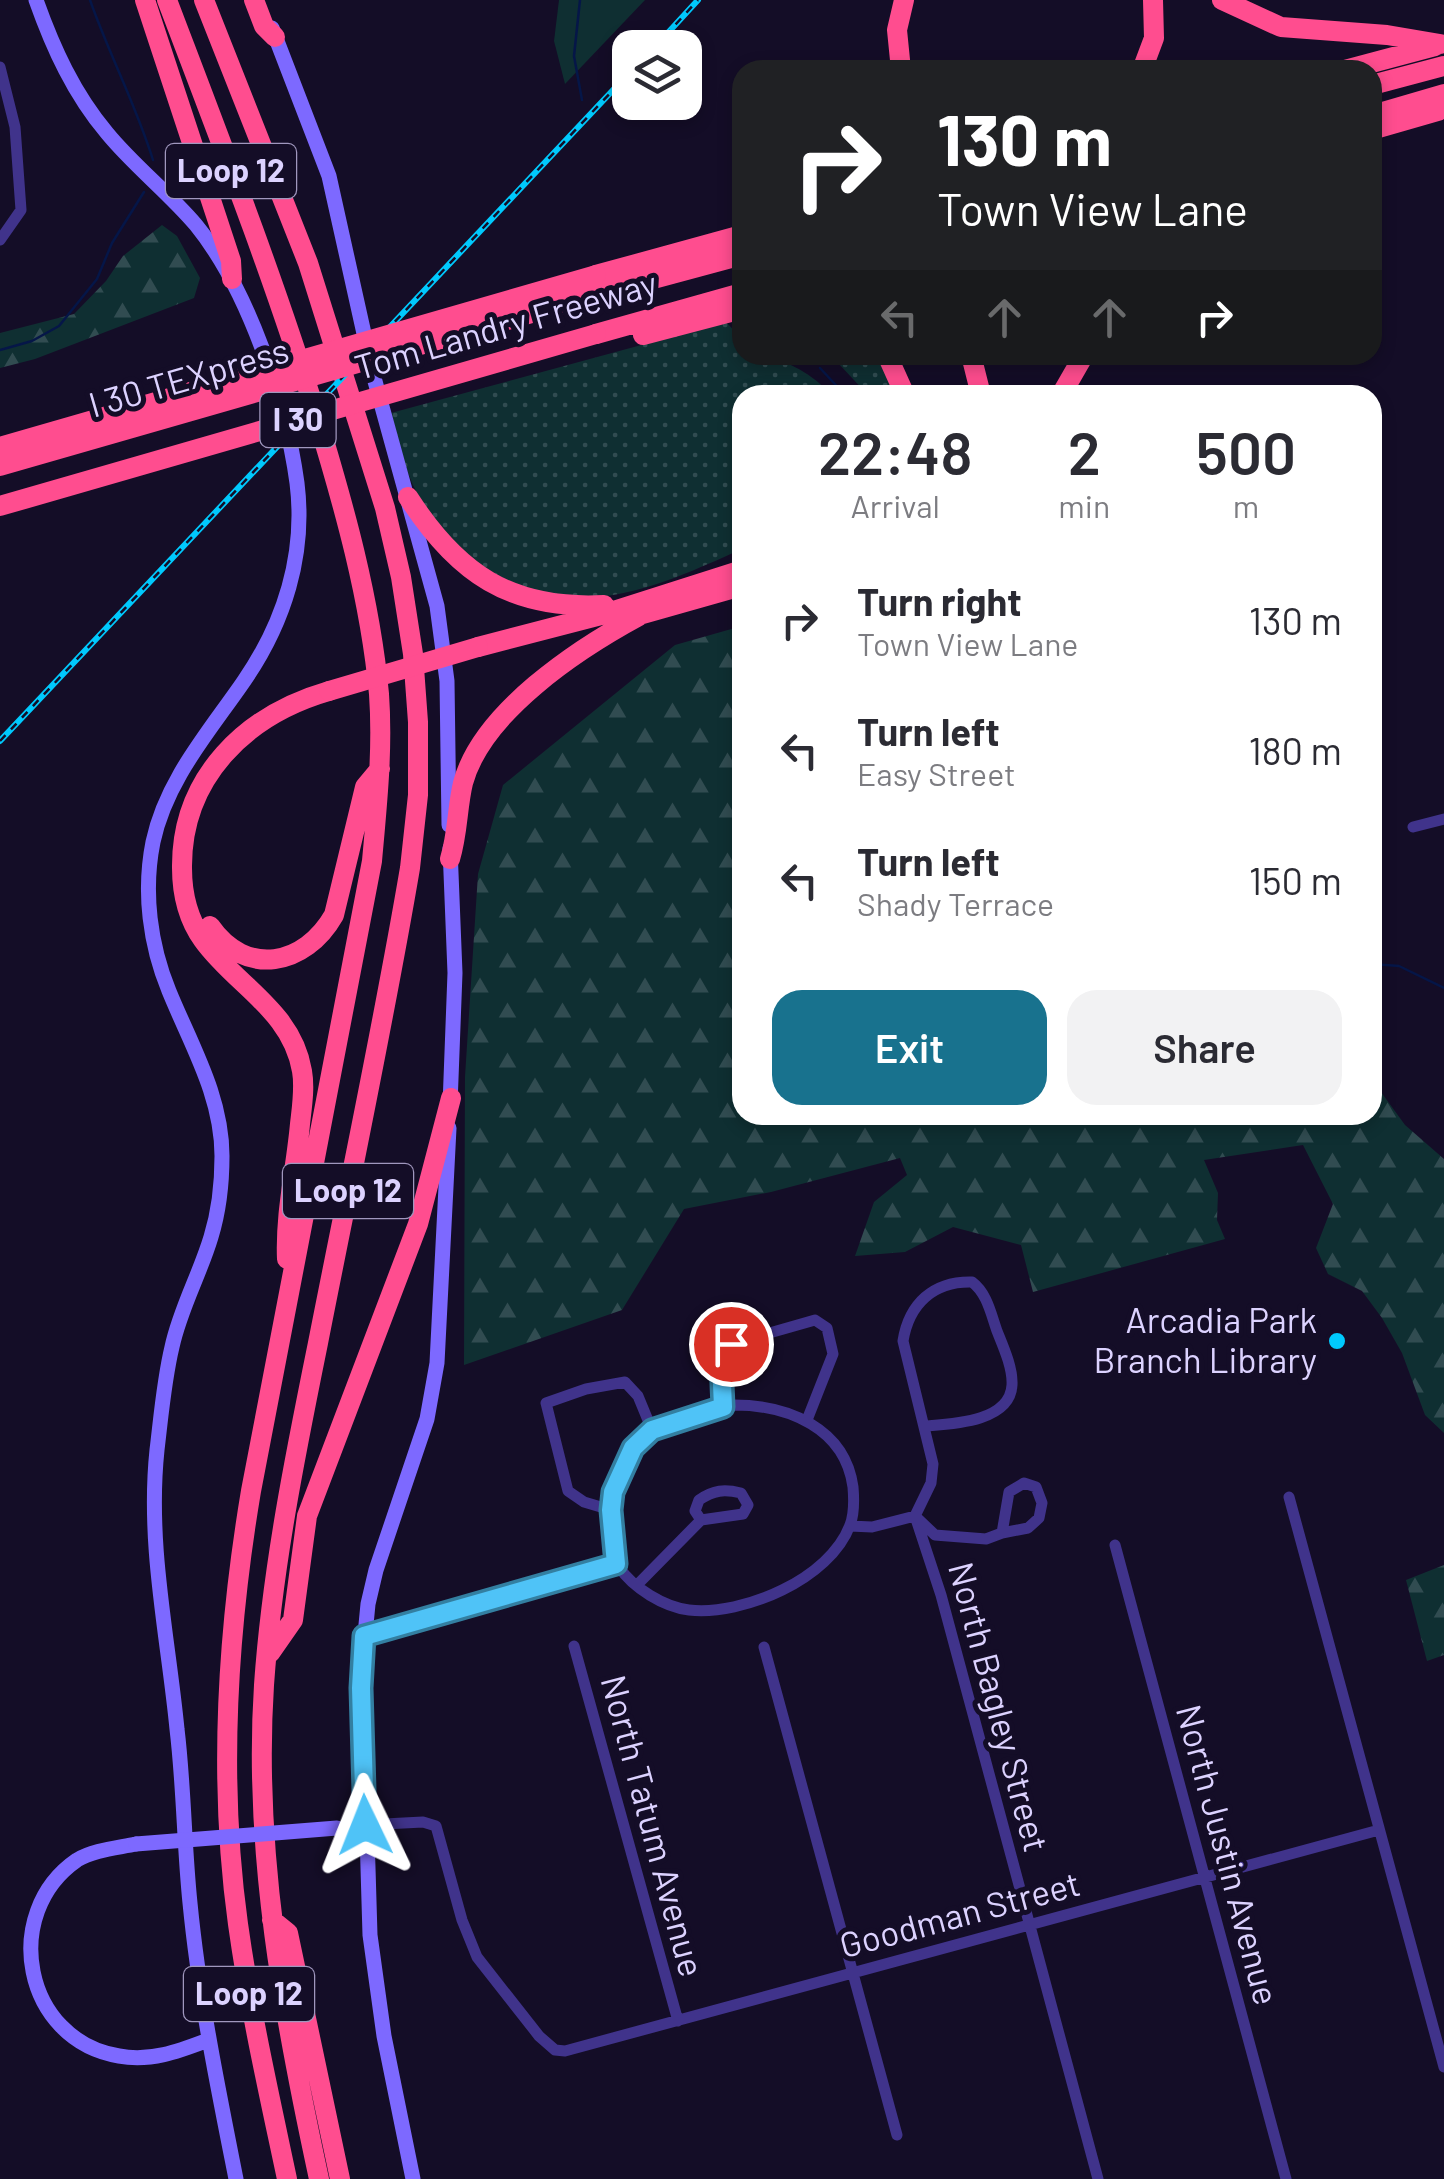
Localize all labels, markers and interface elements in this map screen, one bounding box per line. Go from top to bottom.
map controls [612,30,702,120]
button: layers [612,30,702,120]
text: 130 m [937,96,1112,180]
icon: right [772,100,902,230]
road number: Loop 12 [166,144,296,198]
text: Town View Lane [937,181,1248,235]
street label: Tom Landry Freeway [350,261,661,387]
icon: left [872,290,927,345]
icon: ahead [977,290,1032,345]
icon: ahead [1082,290,1137,345]
icon: right [1187,290,1242,345]
street label: I 30 TEXpress [84,328,293,425]
road number: I 30 [260,393,336,447]
text: 22:48 [818,415,972,487]
text: 2 [1068,415,1101,487]
text: 500 [1196,415,1296,487]
text: Arrival [850,486,940,524]
text: min [1058,486,1110,524]
text: m [1233,486,1259,524]
text: Turn right [857,578,1022,624]
icon: right [772,593,827,648]
text: 130 m [1249,597,1342,643]
text: Town View Lane [857,624,1078,662]
text: Turn left [857,708,1000,754]
icon: left [772,723,827,778]
text: 180 m [1248,727,1342,773]
text: Easy Street [857,754,1016,792]
text: Turn left [857,838,1000,884]
icon: left [772,853,827,908]
text: 150 m [1249,857,1342,903]
text: Shady Terrace [857,884,1054,922]
button: Exit [772,990,1047,1105]
button: Share [1067,990,1342,1105]
road number: Loop 12 [283,1164,413,1218]
place label: Arcadia Park Branch Library [1093,1298,1317,1380]
pin [689,1302,774,1387]
icon: arrive [704,1317,759,1372]
marker: Arcadia Park Branch Library [1326,1330,1348,1352]
street label: North Bagley Street [941,1557,1059,1856]
street label: North Tatum Avenue [593,1670,714,1981]
street label: North Justin Avenue [1169,1700,1289,2009]
position arrow [313,1773,417,1877]
street label: Goodman Street [835,1861,1084,1965]
road number: Loop 12 [184,1967,314,2021]

